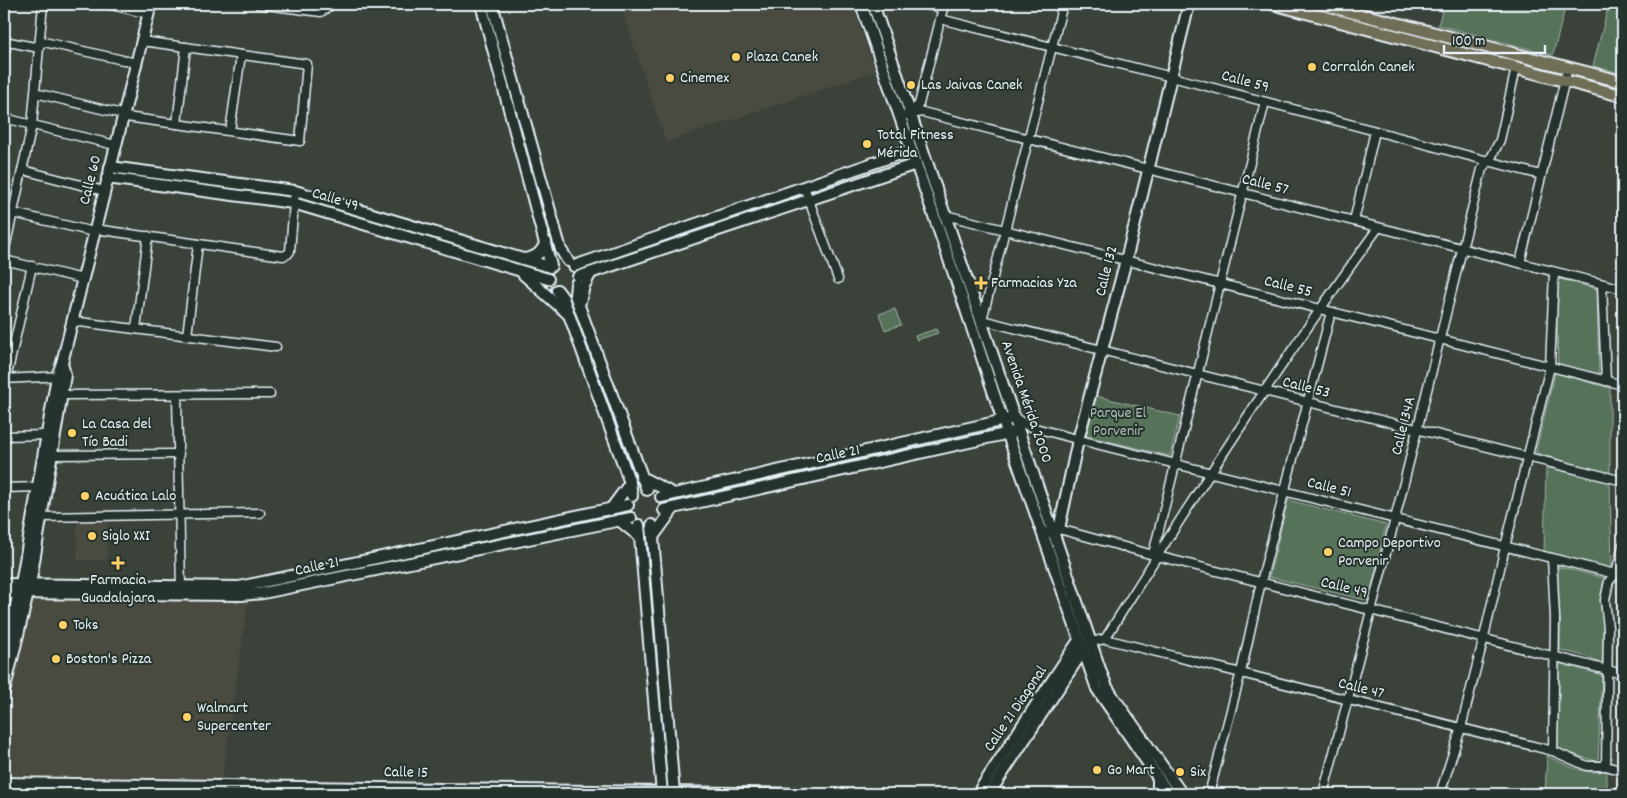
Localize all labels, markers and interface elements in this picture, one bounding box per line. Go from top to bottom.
scale bar [1444,22,1546,54]
text: 100 m [1452,31,1485,53]
place label: Plaza Canek [746,46,818,69]
marker: Plaza Canek [730,51,742,63]
place label: Corralón Canek [1322,56,1415,79]
marker: Corralón Canek [1306,61,1318,73]
street label: Calle 59 [1219,65,1271,99]
place label: Cinemex [680,67,729,90]
marker: Cinemex [664,72,676,84]
place label: Las Jaivas Canek [921,74,1023,97]
marker: Las Jaivas Canek [905,79,917,91]
place label: Total Fitness Mérida [877,124,954,165]
marker: Total Fitness Mérida [861,138,873,150]
street label: Calle 60 [74,153,108,207]
street label: Calle 57 [1239,168,1291,202]
street label: Calle 49 [309,182,361,218]
street label: Calle 132 [1090,243,1124,299]
street label: Calle 55 [1262,270,1314,304]
place label: Farmacias Yza [991,272,1077,295]
marker: Farmacias Yza [975,277,987,289]
street label: Avenida Mérida 2000 [994,338,1058,466]
street label: Calle 53 [1280,371,1332,405]
street label: Calle 134A [1386,394,1422,458]
park label: Parque El Porvenir [1090,402,1146,443]
place label: La Casa del Tío Badi [82,413,152,454]
marker: La Casa del Tío Badi [66,427,78,439]
street label: Calle 21 [814,439,862,471]
street label: Calle 51 [1305,471,1353,505]
place label: Acuática Lalo [95,485,176,508]
marker: Acuática Lalo [79,490,91,502]
place label: Siglo XXI [102,525,150,548]
marker: Siglo XXI [86,530,98,542]
place label: Campo Deportivo Porvenir [1338,532,1441,573]
marker: Campo Deportivo Porvenir [1322,546,1334,558]
street label: Calle 21 [293,551,341,583]
marker: Farmacia Guadalajara [112,557,124,569]
place label: Farmacia Guadalajara [81,569,155,610]
street label: Calle 49 [1318,571,1370,605]
place label: Toks [73,614,99,637]
marker: Toks [57,619,69,631]
place label: Boston's Pizza [66,648,152,671]
marker: Boston's Pizza [50,653,62,665]
street label: Calle 21 Diagonal [979,661,1053,757]
street label: Calle 47 [1336,672,1386,706]
place label: Walmart Supercenter [197,697,271,738]
marker: Walmart Supercenter [181,711,193,723]
place label: Go Mart [1107,759,1155,782]
street label: Calle 15 [383,761,429,785]
place label: Six [1190,761,1206,784]
marker: Go Mart [1091,764,1103,776]
marker: Six [1174,766,1186,778]

